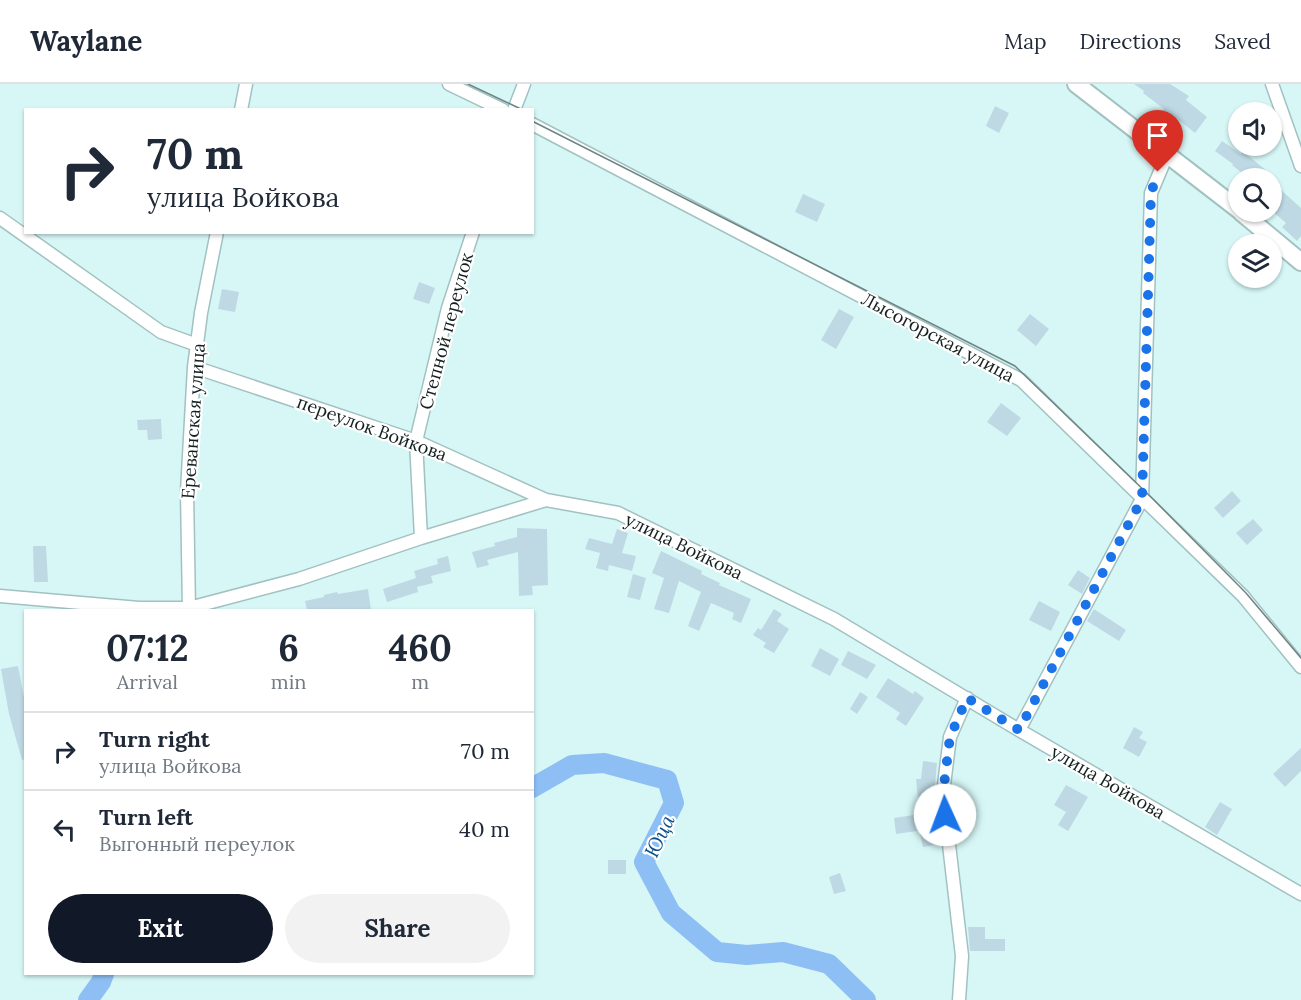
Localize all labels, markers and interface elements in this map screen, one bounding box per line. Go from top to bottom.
text: Waylane [30,23,142,59]
text: Map [1004,28,1047,55]
text: Directions [1080,28,1181,55]
text: Saved [1214,28,1271,55]
map controls [1228,102,1282,288]
button: sound [1228,102,1282,156]
pin [1132,110,1183,172]
icon: arrive [1141,119,1174,152]
text: 70 m [147,127,243,181]
icon: right [48,132,126,210]
button: search [1228,168,1282,222]
text: улица Войкова [147,180,339,214]
button: layers [1228,234,1282,288]
street label: Степной переулок [414,250,478,412]
street label: Лысогорская улица [858,287,1018,387]
street label: Ереванская улица [176,342,210,500]
street label: переулок Войкова [294,390,450,466]
street label: улица Войкова [621,508,747,584]
text: 07:12 [106,625,189,671]
text: 6 [278,625,299,671]
text: 460 [389,625,452,671]
text: Arrival [117,669,178,694]
text: min [271,669,306,694]
text: m [411,669,429,694]
text: Turn right [99,725,210,753]
icon: right [48,735,81,768]
text: 70 m [461,737,510,765]
street label: улица Войкова [1047,740,1169,824]
text: улица Войкова [99,753,242,778]
position arrow [913,783,977,847]
text: Turn left [99,803,193,831]
water label: Юца [638,811,680,861]
icon: left [48,813,81,846]
text: 40 m [459,815,510,843]
text: Выгонный переулок [99,831,295,856]
button: Exit [48,894,273,963]
button: Share [285,894,510,963]

